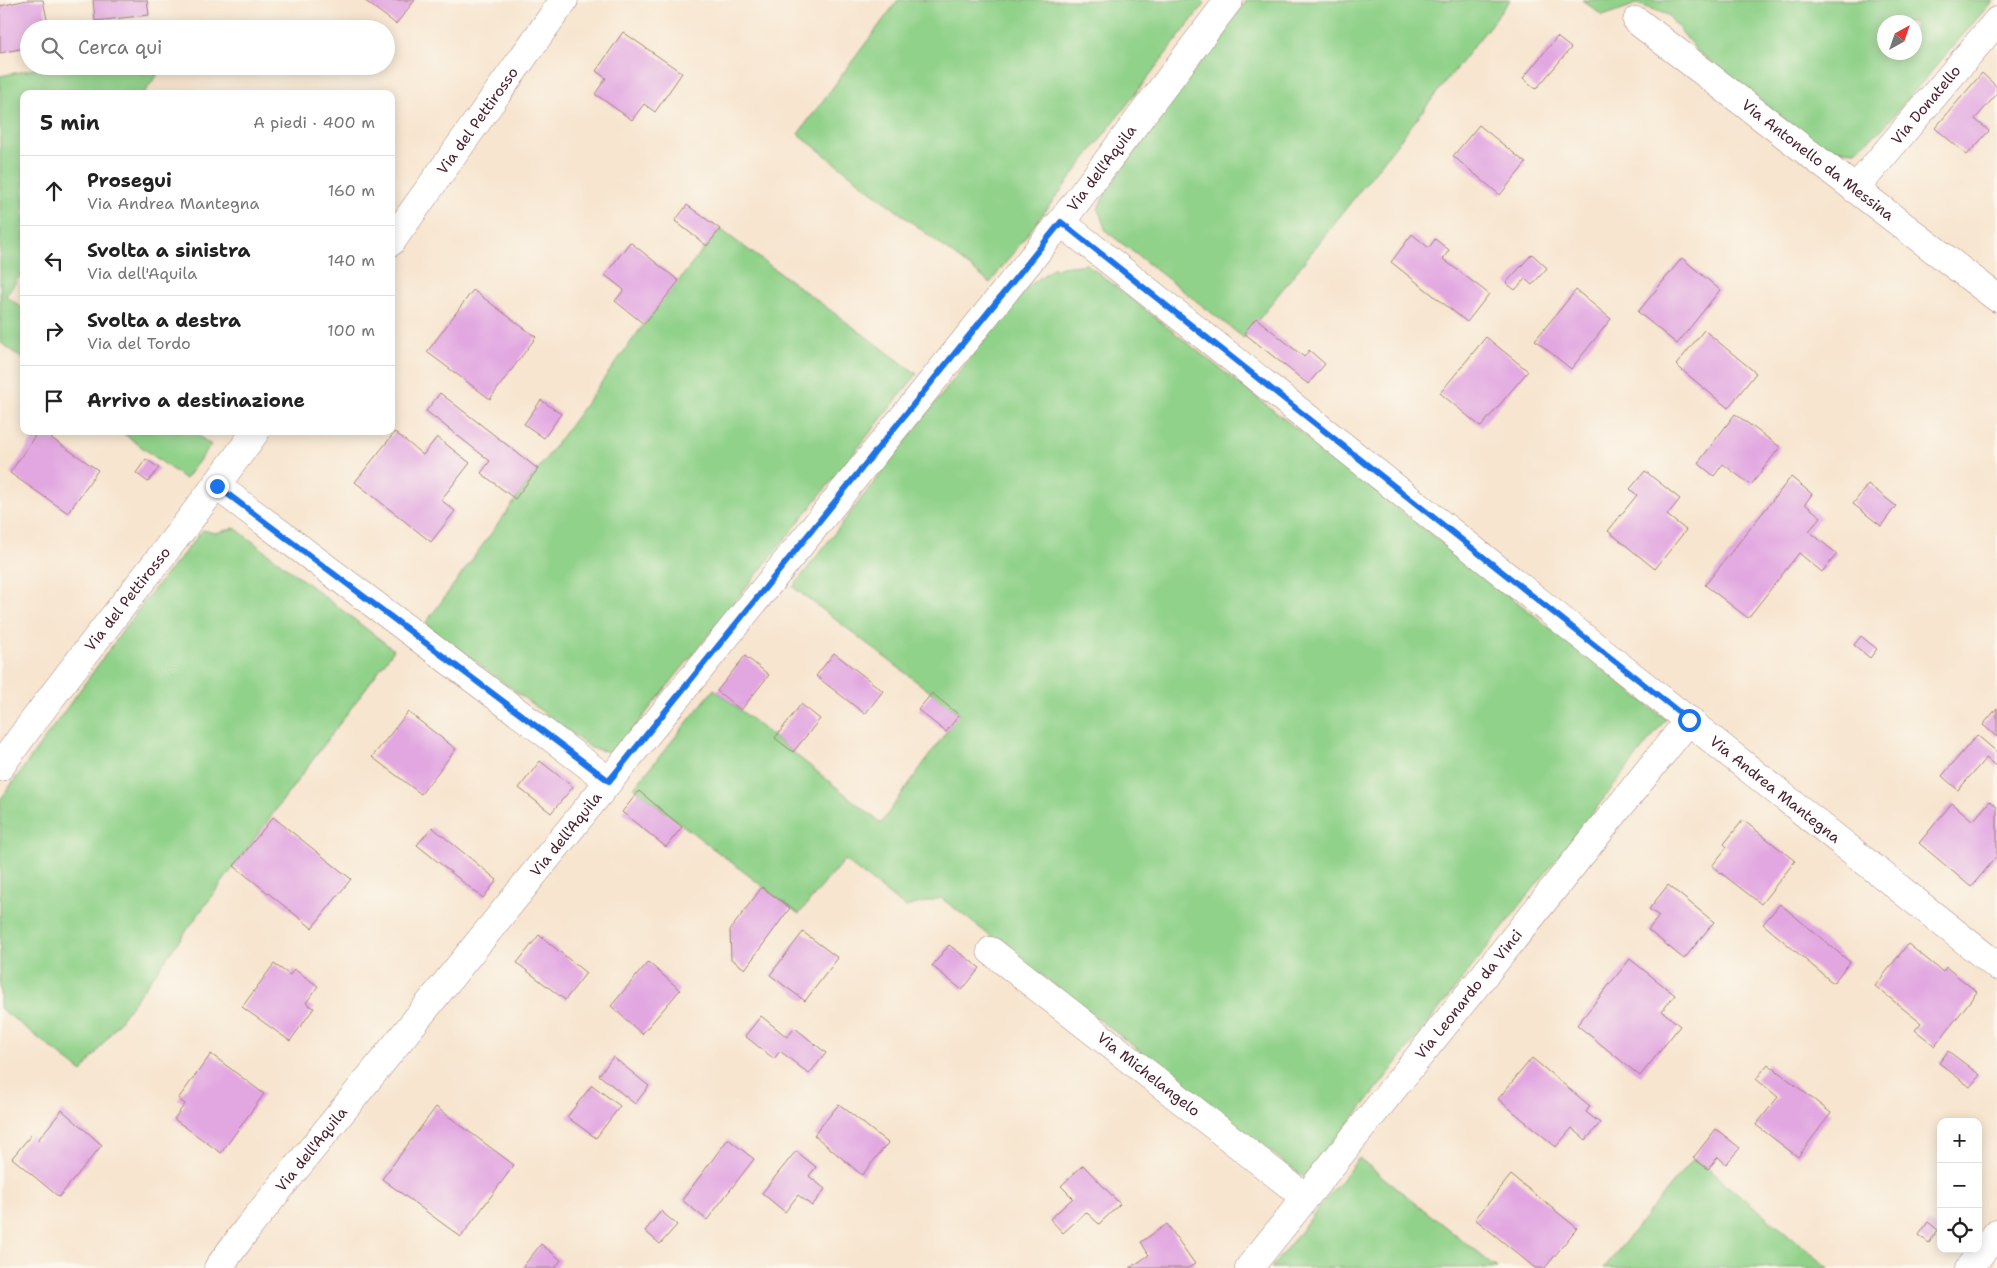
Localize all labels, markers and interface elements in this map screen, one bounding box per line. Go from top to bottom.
north arrow [1877,15,1922,60]
search box [20,20,395,75]
icon: search [38,34,66,62]
text: Cerca qui [78,35,162,60]
street label: Via Donatello [1887,61,1965,149]
street label: Via del Pettirosso [432,63,523,178]
street label: Via Antonello da Messina [1737,95,1899,226]
text: 5 min [40,109,100,137]
text: A piedi · 400 m [253,112,375,133]
street label: Via dell'Aquila [1063,120,1141,215]
text: Prosegui [87,168,172,193]
icon: ahead [40,177,68,205]
text: 160 m [328,180,375,201]
text: Via Andrea Mantegna [87,193,260,214]
text: Svolta a sinistra [87,238,250,263]
icon: left [40,247,68,275]
text: 140 m [328,250,375,271]
text: Via dell'Aquila [87,263,197,284]
text: Svolta a destra [87,308,241,333]
icon: right [40,317,68,345]
text: 100 m [327,320,375,341]
text: Via del Tordo [87,333,191,354]
icon: arrive [40,387,68,415]
text: Arrivo a destinazione [87,388,305,413]
route end [206,475,229,498]
street label: Via del Pettirosso [80,543,175,655]
route start [1678,709,1701,732]
street label: Via Andrea Mantegna [1705,731,1845,848]
street label: Via dell'Aquila [526,787,607,881]
street label: Via Leonardo da Vinci [1411,925,1527,1063]
street label: Via Michelangelo [1093,1028,1204,1121]
street label: Via dell'Aquila [271,1102,352,1196]
map controls [1937,1118,1982,1253]
button: + [1937,1118,1982,1163]
button: − [1937,1163,1982,1208]
button: locate [1937,1208,1982,1253]

